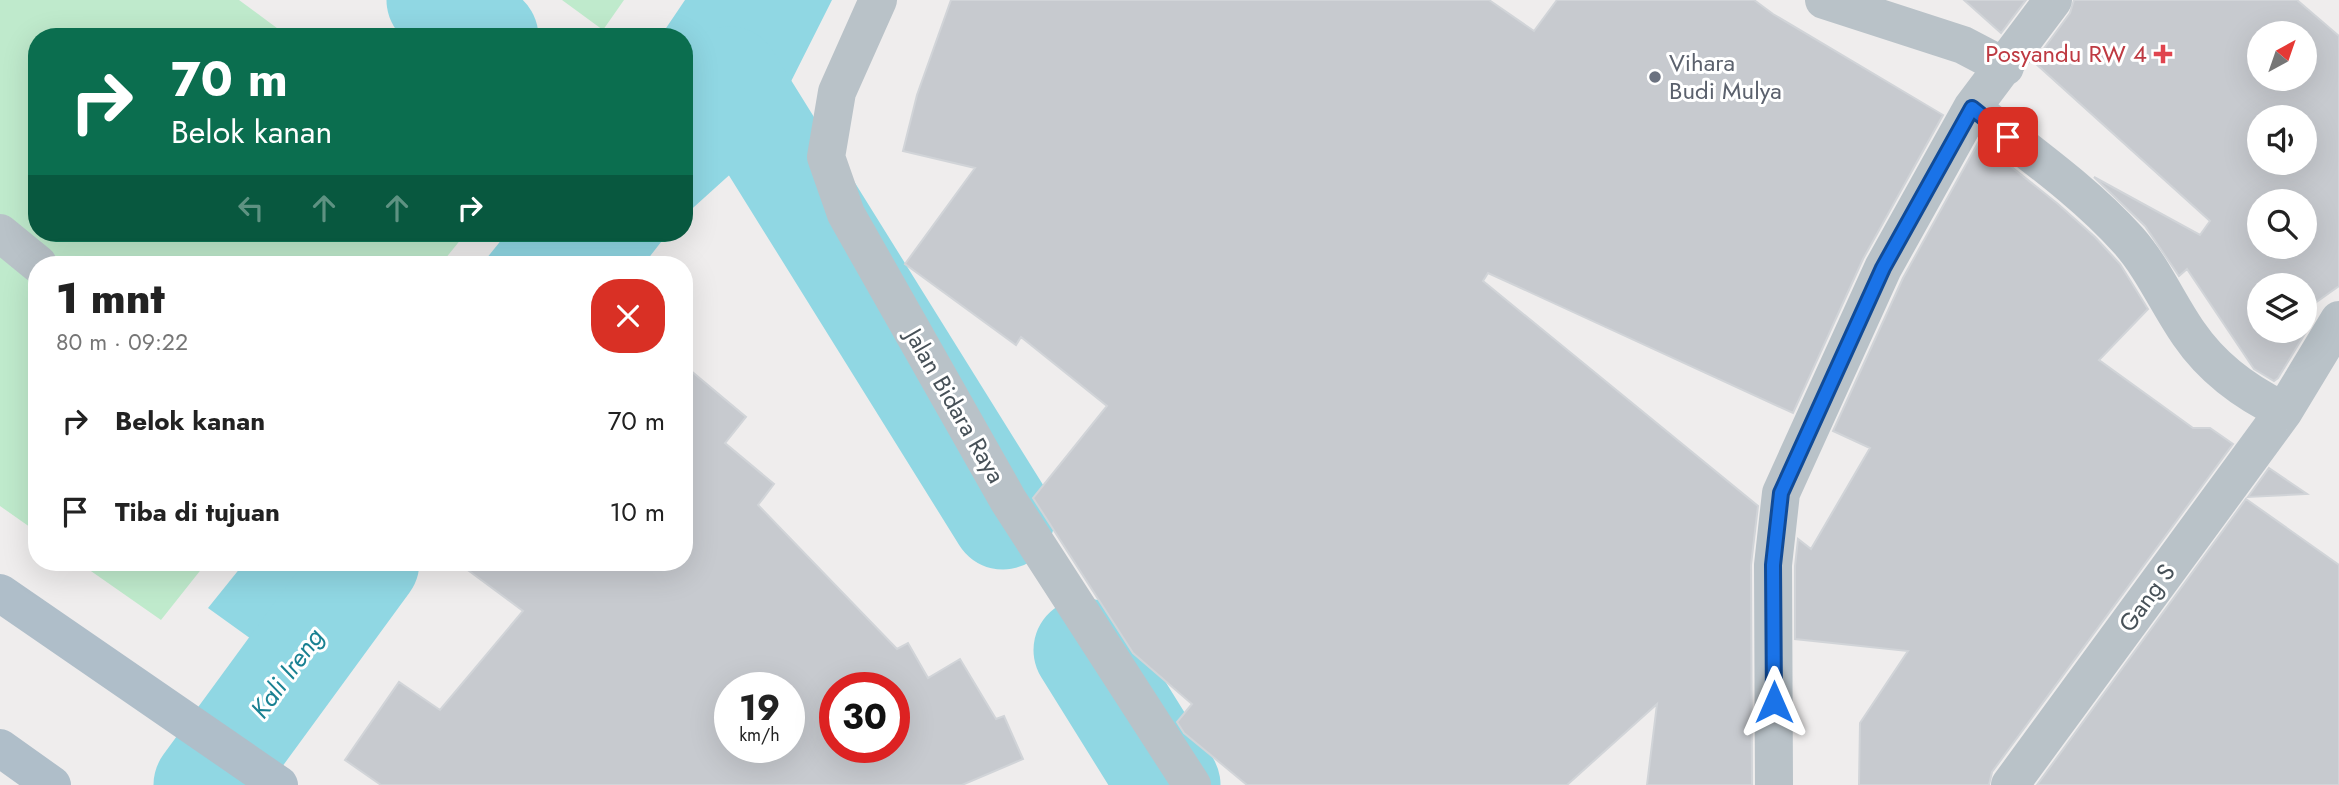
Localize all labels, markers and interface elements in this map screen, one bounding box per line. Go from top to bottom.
north arrow [2247,21,2317,91]
map controls [2247,21,2317,343]
place label: Posyandu RW 4 [1985,36,2147,71]
text: 70 m [171,44,288,114]
marker: Posyandu RW 4 [2153,44,2173,64]
place label: Vihara Budi Mulya [1669,45,1782,108]
icon: right [56,56,147,147]
marker: Vihara Budi Mulya [1647,69,1663,85]
button: sound [2247,105,2317,175]
pin [1978,107,2038,167]
text: Belok kanan [171,109,332,155]
icon: arrive [1989,118,2027,156]
icon: left [232,189,270,227]
icon: ahead [305,189,343,227]
icon: ahead [378,189,416,227]
icon: right [451,189,489,227]
button: search [2247,189,2317,259]
text: 1 mnt [56,268,165,329]
button: layers [2247,273,2317,343]
button: close [591,279,665,353]
street label: Jalan Bidara Raya [896,320,1014,489]
text: 80 m · 09:22 [56,325,188,359]
icon: right [56,402,94,440]
text: Belok kanan [115,402,265,440]
text: 70 m [608,402,665,440]
icon: arrive [56,493,94,531]
text: Tiba di tujuan [115,493,280,531]
text: 10 m [610,493,665,531]
street label: Gang S [2110,556,2183,639]
water label: Kali Ireng [241,620,333,726]
position arrow [1737,665,1811,739]
speed limit sign: 30 [819,672,910,763]
text: 19 [739,683,780,733]
text: km/h [739,722,780,748]

